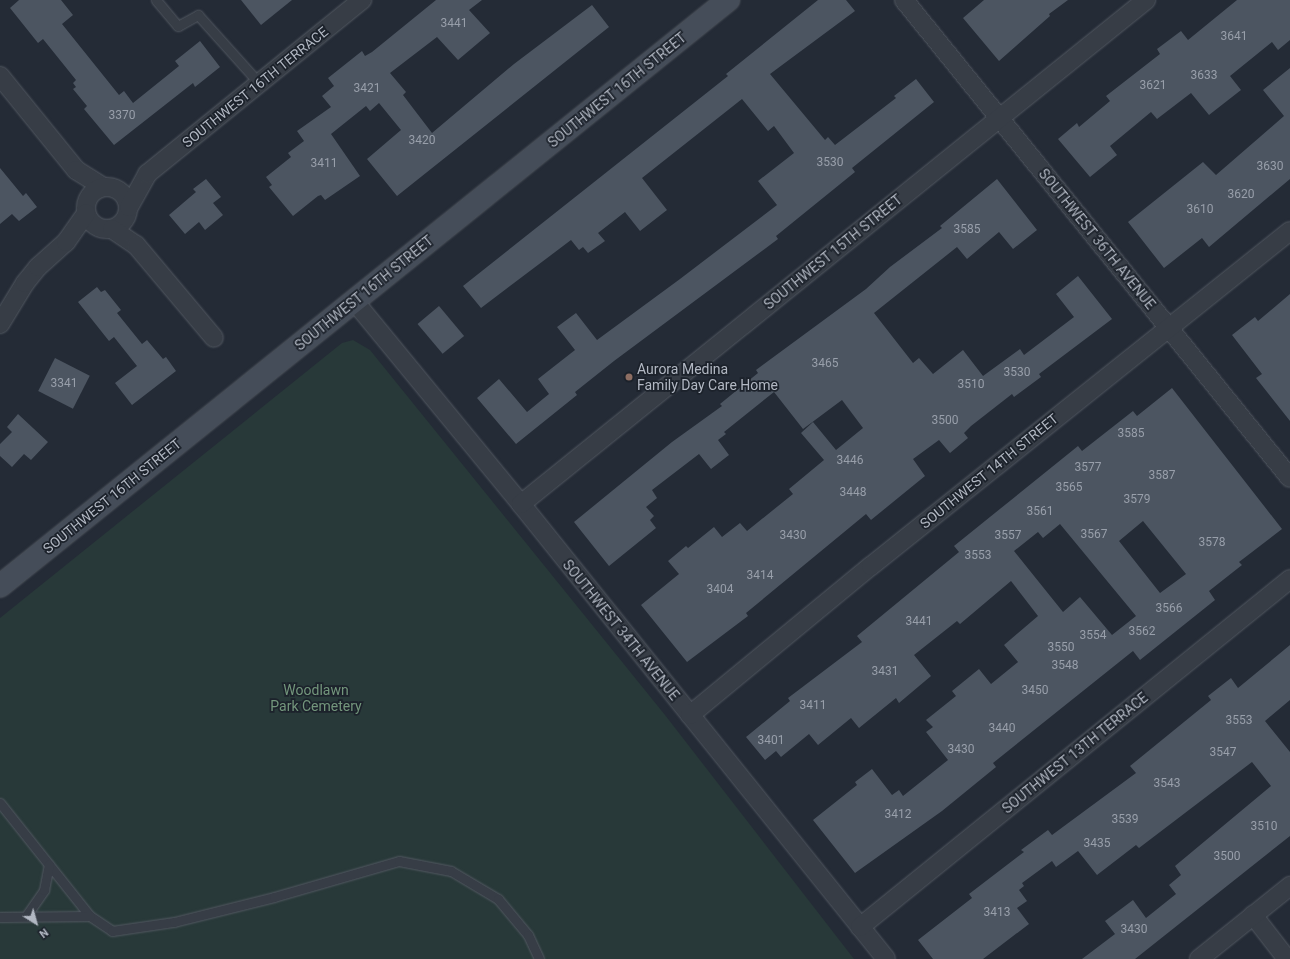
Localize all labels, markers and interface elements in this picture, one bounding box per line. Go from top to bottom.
house number: 3441 [441,17,467,31]
street label: SOUTHWEST 16TH TERRACE [179,23,331,151]
street label: SOUTHWEST 16TH STREET [544,29,690,151]
house number: 3641 [1221,30,1247,44]
house number: 3633 [1191,69,1217,83]
house number: 3621 [1140,79,1166,93]
house number: 3421 [354,82,380,96]
house number: 3370 [109,109,135,123]
house number: 3420 [409,134,435,148]
house number: 3530 [817,156,843,170]
house number: 3411 [311,157,337,171]
house number: 3630 [1257,160,1283,174]
street label: SOUTHWEST 36TH AVENUE [1035,165,1159,313]
house number: 3620 [1228,188,1254,202]
street label: SOUTHWEST 15TH STREET [760,191,906,313]
house number: 3610 [1187,203,1213,217]
house number: 3585 [954,223,980,237]
street label: SOUTHWEST 16TH STREET [291,232,437,354]
house number: 3465 [812,357,838,371]
place label: Aurora Medina Family Day Care Home [637,361,778,394]
house number: 3530 [1004,366,1030,380]
marker: Aurora Medina Family Day Care Home [624,372,634,382]
house number: 3341 [51,377,77,391]
house number: 3510 [958,378,984,392]
street label: SOUTHWEST 14TH STREET [916,410,1062,532]
house number: 3500 [932,414,958,428]
house number: 3585 [1118,427,1144,441]
street label: SOUTHWEST 16TH STREET [39,435,185,557]
house number: 3446 [837,454,863,468]
house number: 3577 [1075,461,1101,475]
house number: 3587 [1149,469,1175,483]
house number: 3565 [1056,481,1082,495]
house number: 3448 [840,486,866,500]
house number: 3579 [1124,493,1150,507]
house number: 3561 [1027,505,1053,519]
house number: 3567 [1081,528,1107,542]
house number: 3430 [780,529,806,543]
house number: 3557 [995,529,1021,543]
house number: 3578 [1199,536,1225,550]
house number: 3553 [965,549,991,563]
street label: SOUTHWEST 34TH AVENUE [559,556,683,704]
house number: 3414 [747,569,773,583]
house number: 3404 [707,583,733,597]
house number: 3566 [1156,602,1182,616]
house number: 3441 [906,615,932,629]
house number: 3562 [1129,625,1155,639]
house number: 3554 [1080,629,1106,643]
house number: 3550 [1048,641,1074,655]
house number: 3548 [1052,659,1078,673]
house number: 3431 [872,665,898,679]
park label: Woodlawn Park Cemetery [270,682,362,714]
house number: 3450 [1022,684,1048,698]
street label: SOUTHWEST 13TH TERRACE [999,689,1151,817]
house number: 3411 [800,699,826,713]
house number: 3553 [1226,714,1252,728]
house number: 3440 [989,722,1015,736]
house number: 3401 [758,734,784,748]
house number: 3430 [948,743,974,757]
house number: 3547 [1210,746,1236,760]
house number: 3543 [1154,777,1180,791]
house number: 3412 [885,808,911,822]
house number: 3539 [1112,813,1138,827]
house number: 3510 [1251,820,1277,834]
house number: 3435 [1084,837,1110,851]
house number: 3500 [1214,850,1240,864]
north arrow [16,903,56,943]
house number: 3413 [984,906,1010,920]
house number: 3430 [1121,923,1147,937]
text: N [37,925,51,941]

